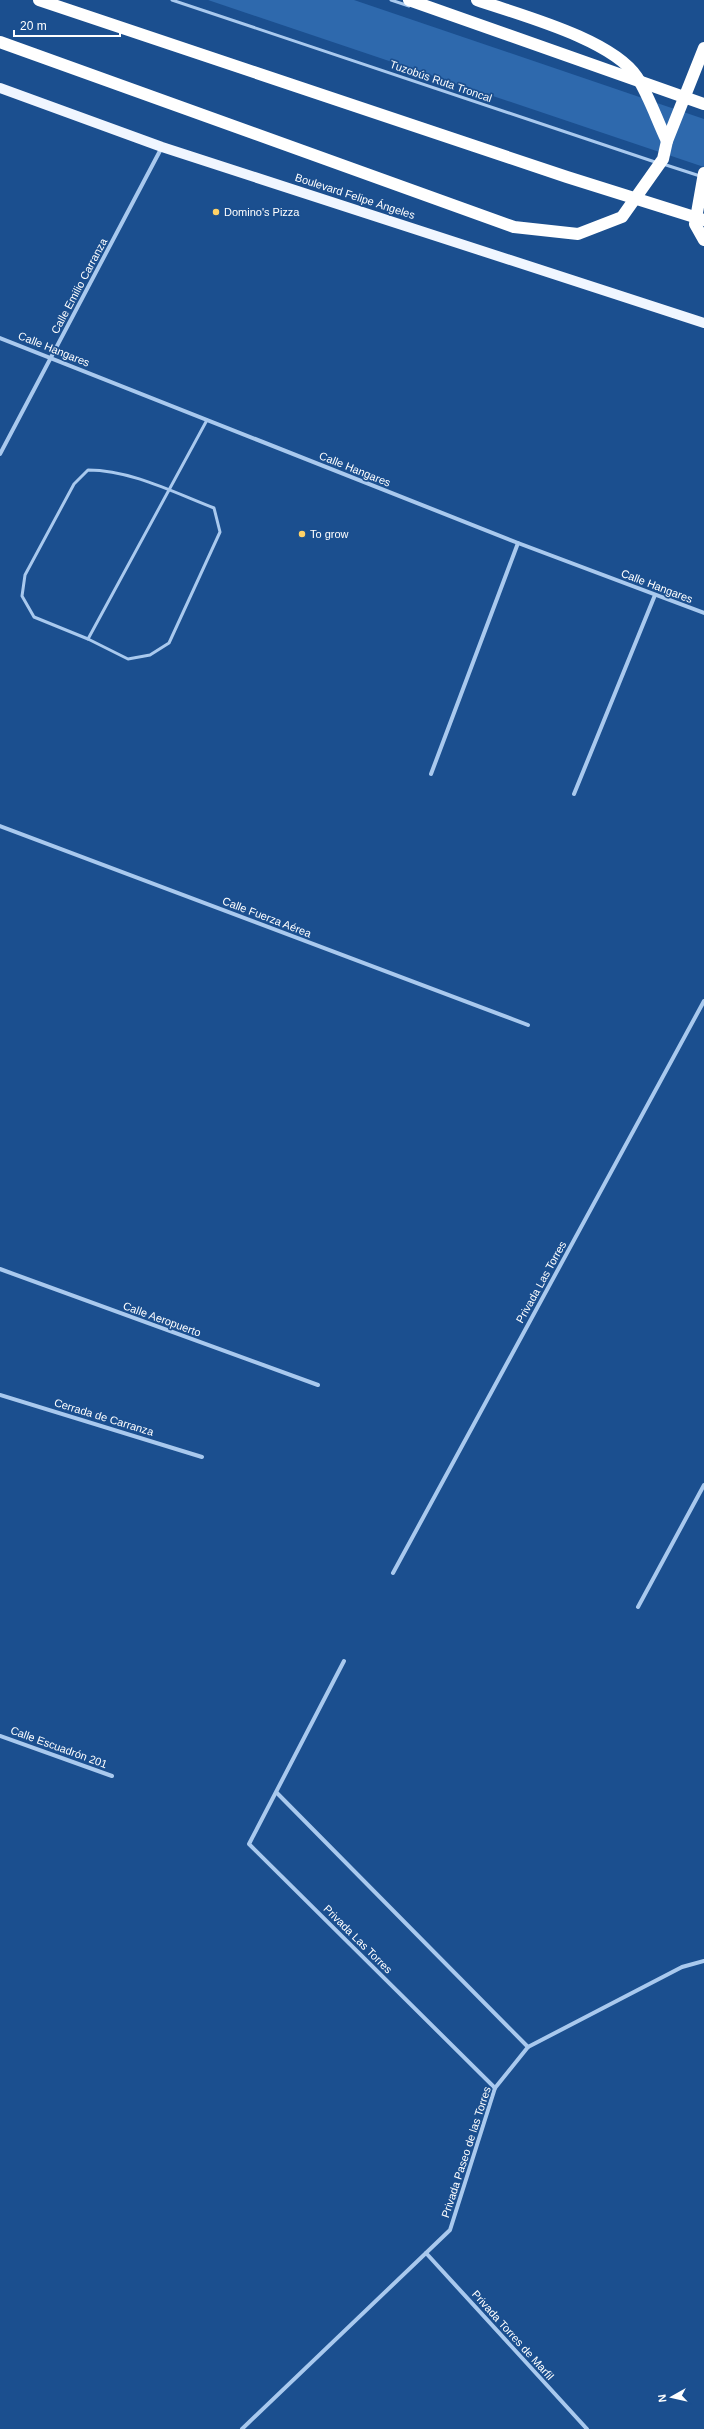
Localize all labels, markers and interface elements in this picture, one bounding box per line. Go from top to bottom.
scale bar [14,12,120,38]
text: 20 m [20,19,47,33]
street label: Tuzobús Ruta Troncal [388,58,494,104]
street label: Boulevard Felipe Ángeles [294,171,417,221]
place label: Domino's Pizza [224,206,300,218]
marker: Domino's Pizza [211,207,221,217]
street label: Calle Emilio Carranza [49,235,110,336]
street label: Calle Hangares [17,329,92,369]
street label: Calle Hangares [318,449,393,489]
place label: To grow [310,528,349,540]
marker: To grow [297,529,307,539]
street label: Calle Hangares [619,567,695,605]
street label: Calle Fuerza Aérea [221,895,314,940]
street label: Privada Las Torres [514,1239,569,1325]
street label: Calle Aeropuerto [121,1299,203,1339]
street label: Cerrada de Carranza [53,1396,156,1438]
street label: Calle Escuadrón 201 [9,1724,109,1770]
street label: Privada Las Torres [321,1902,395,1976]
street label: Privada Paseo de las Torres [439,2084,493,2219]
street label: Privada Torres de Marfil [470,2288,556,2382]
north arrow [652,2377,692,2417]
text: N [656,2394,669,2403]

